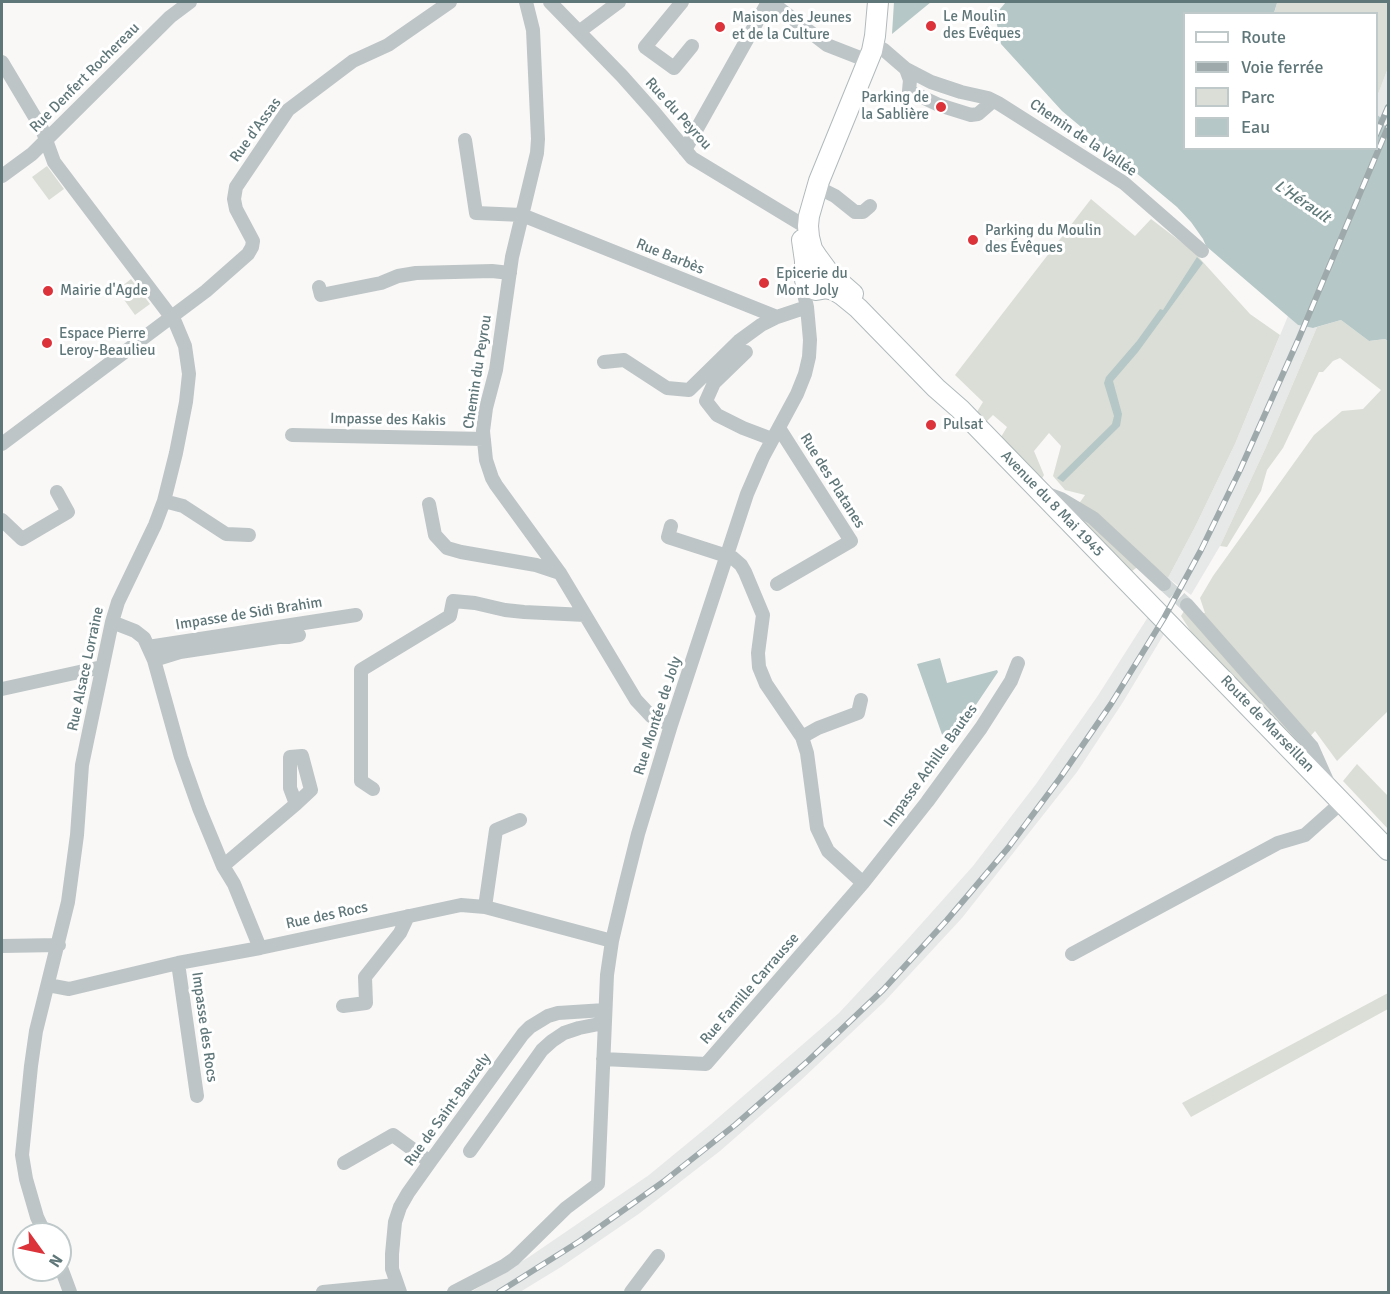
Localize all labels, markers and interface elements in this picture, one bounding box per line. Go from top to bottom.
place label: Le Moulin des Evêques [943,8,1021,43]
place label: Maison des Jeunes et de la Culture [732,9,852,44]
legend [1183,12,1378,150]
street label: Rue Denfert Rochereau [26,19,144,137]
marker: Le Moulin des Evêques [924,19,938,33]
marker: Maison des Jeunes et de la Culture [713,20,727,34]
text: Route [1241,26,1286,48]
text: Voie ferrée [1241,56,1323,78]
street label: Rue du Peyrou [641,74,715,154]
text: Parc [1241,86,1275,108]
place label: Parking de la Sablière [861,89,929,124]
street label: Rue d'Assas [227,94,285,166]
street label: Chemin de la Vallée [1026,95,1140,181]
marker: Parking de la Sablière [934,100,948,114]
text: Eau [1241,116,1270,138]
water label: L'Hérault [1271,176,1333,228]
place label: Parking du Moulin des Évêques [985,222,1101,257]
marker: Parking du Moulin des Évêques [966,233,980,247]
street label: Rue Barbès [633,235,707,279]
place label: Epicerie du Mont Joly [776,265,848,300]
marker: Epicerie du Mont Joly [757,276,771,290]
place label: Mairie d'Agde [60,282,148,300]
marker: Mairie d'Agde [41,284,55,298]
street label: Chemin du Peyrou [460,314,496,430]
place label: Espace Pierre Leroy-Beaulieu [59,325,156,360]
marker: Espace Pierre Leroy-Beaulieu [40,336,54,350]
street label: Impasse des Kakis [330,410,446,430]
place label: Pulsat [943,416,983,434]
marker: Pulsat [924,418,938,432]
street label: Rue des Platanes [796,430,868,532]
street label: Avenue du 8 Mai 1945 [997,447,1107,561]
street label: Impasse de Sidi Brahim [174,594,324,634]
street label: Rue Alsace Lorraine [64,605,108,733]
street label: Rue Montée de Joly [630,654,686,778]
street label: Route de Marseillan [1216,672,1318,776]
street label: Impasse Achille Bautes [880,701,982,831]
street label: Rue des Rocs [284,899,370,933]
street label: Rue Famille Carrausse [697,930,803,1048]
street label: Impasse des Rocs [187,971,221,1083]
street label: Rue de Saint-Bauzely [401,1050,495,1170]
north arrow [12,1222,72,1282]
text: N [44,1251,67,1271]

